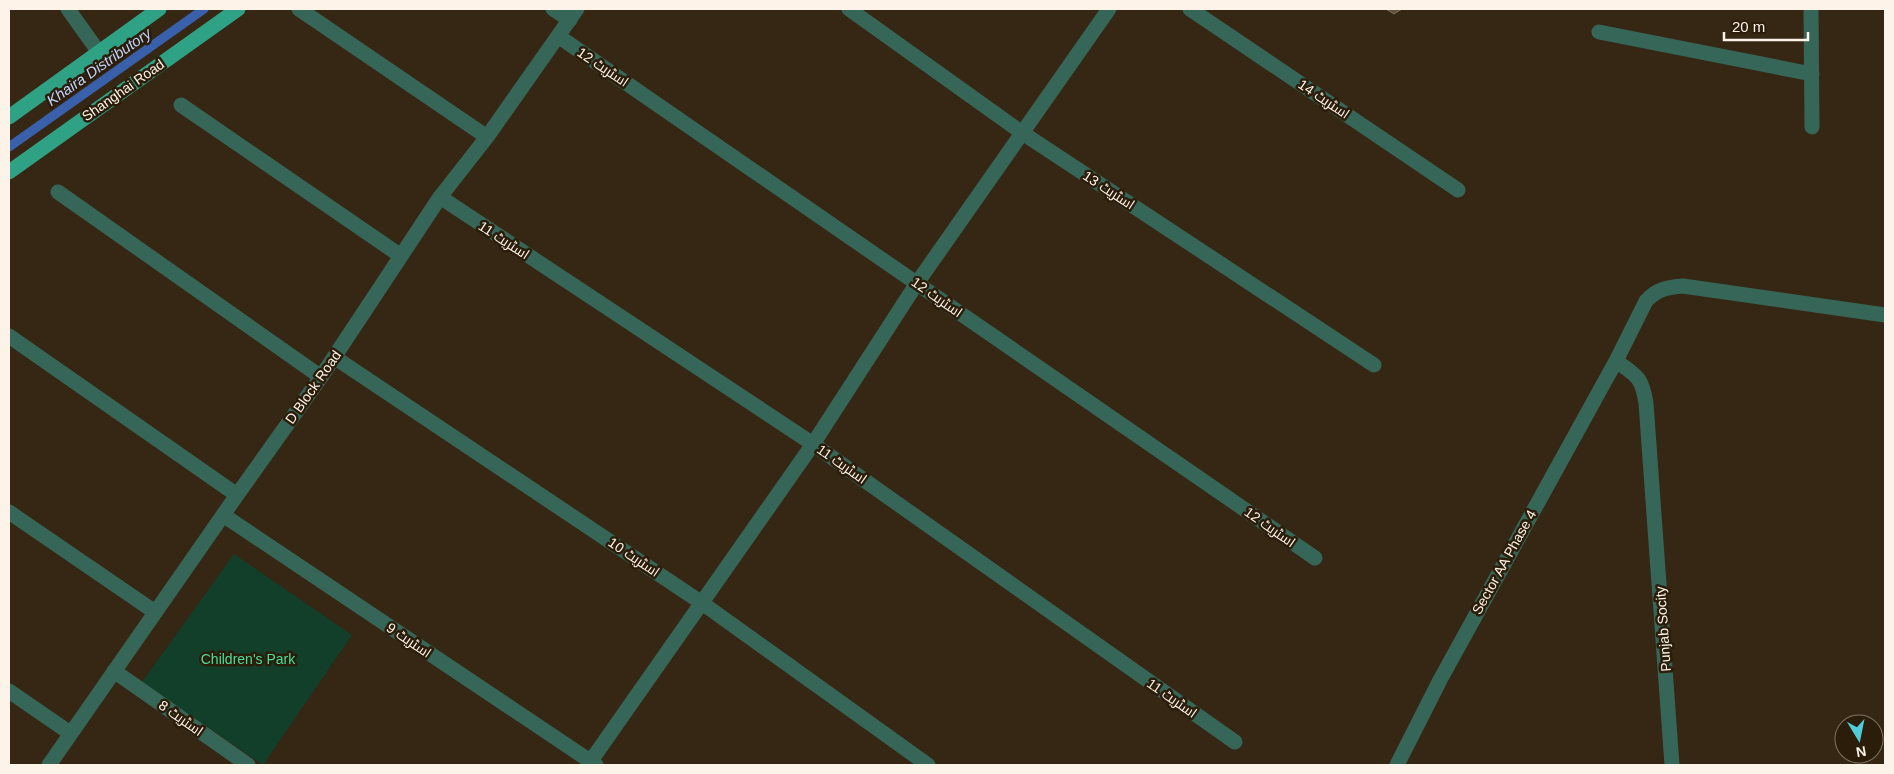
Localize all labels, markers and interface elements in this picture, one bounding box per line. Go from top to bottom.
scale bar [1724,10,1808,42]
text: 20 m [1732,18,1765,35]
water label: Khaira Distributory [43,23,155,109]
street label: اسٹریٹ 12 [574,44,632,90]
street label: Shanghai Road [79,56,167,124]
street label: اسٹریٹ 14 [1295,76,1353,122]
street label: اسٹریٹ 13 [1080,167,1138,213]
street label: اسٹریٹ 11 [476,218,532,262]
street label: اسٹریٹ 12 [909,274,965,320]
street label: D Block Road [282,347,344,427]
street label: اسٹریٹ 11 [814,441,870,487]
street label: اسٹریٹ 12 [1242,504,1298,550]
street label: Sector AA Phase 4 [1469,507,1539,617]
street label: اسٹریٹ 10 [605,534,663,580]
street label: Punjab Socity [1652,586,1674,672]
street label: اسٹریٹ 9 [384,619,434,661]
park label: Children's Park [201,651,296,667]
street label: اسٹریٹ 11 [1144,675,1200,721]
street label: اسٹریٹ 8 [156,697,206,739]
north arrow [1834,714,1884,764]
text: N [1855,743,1868,761]

